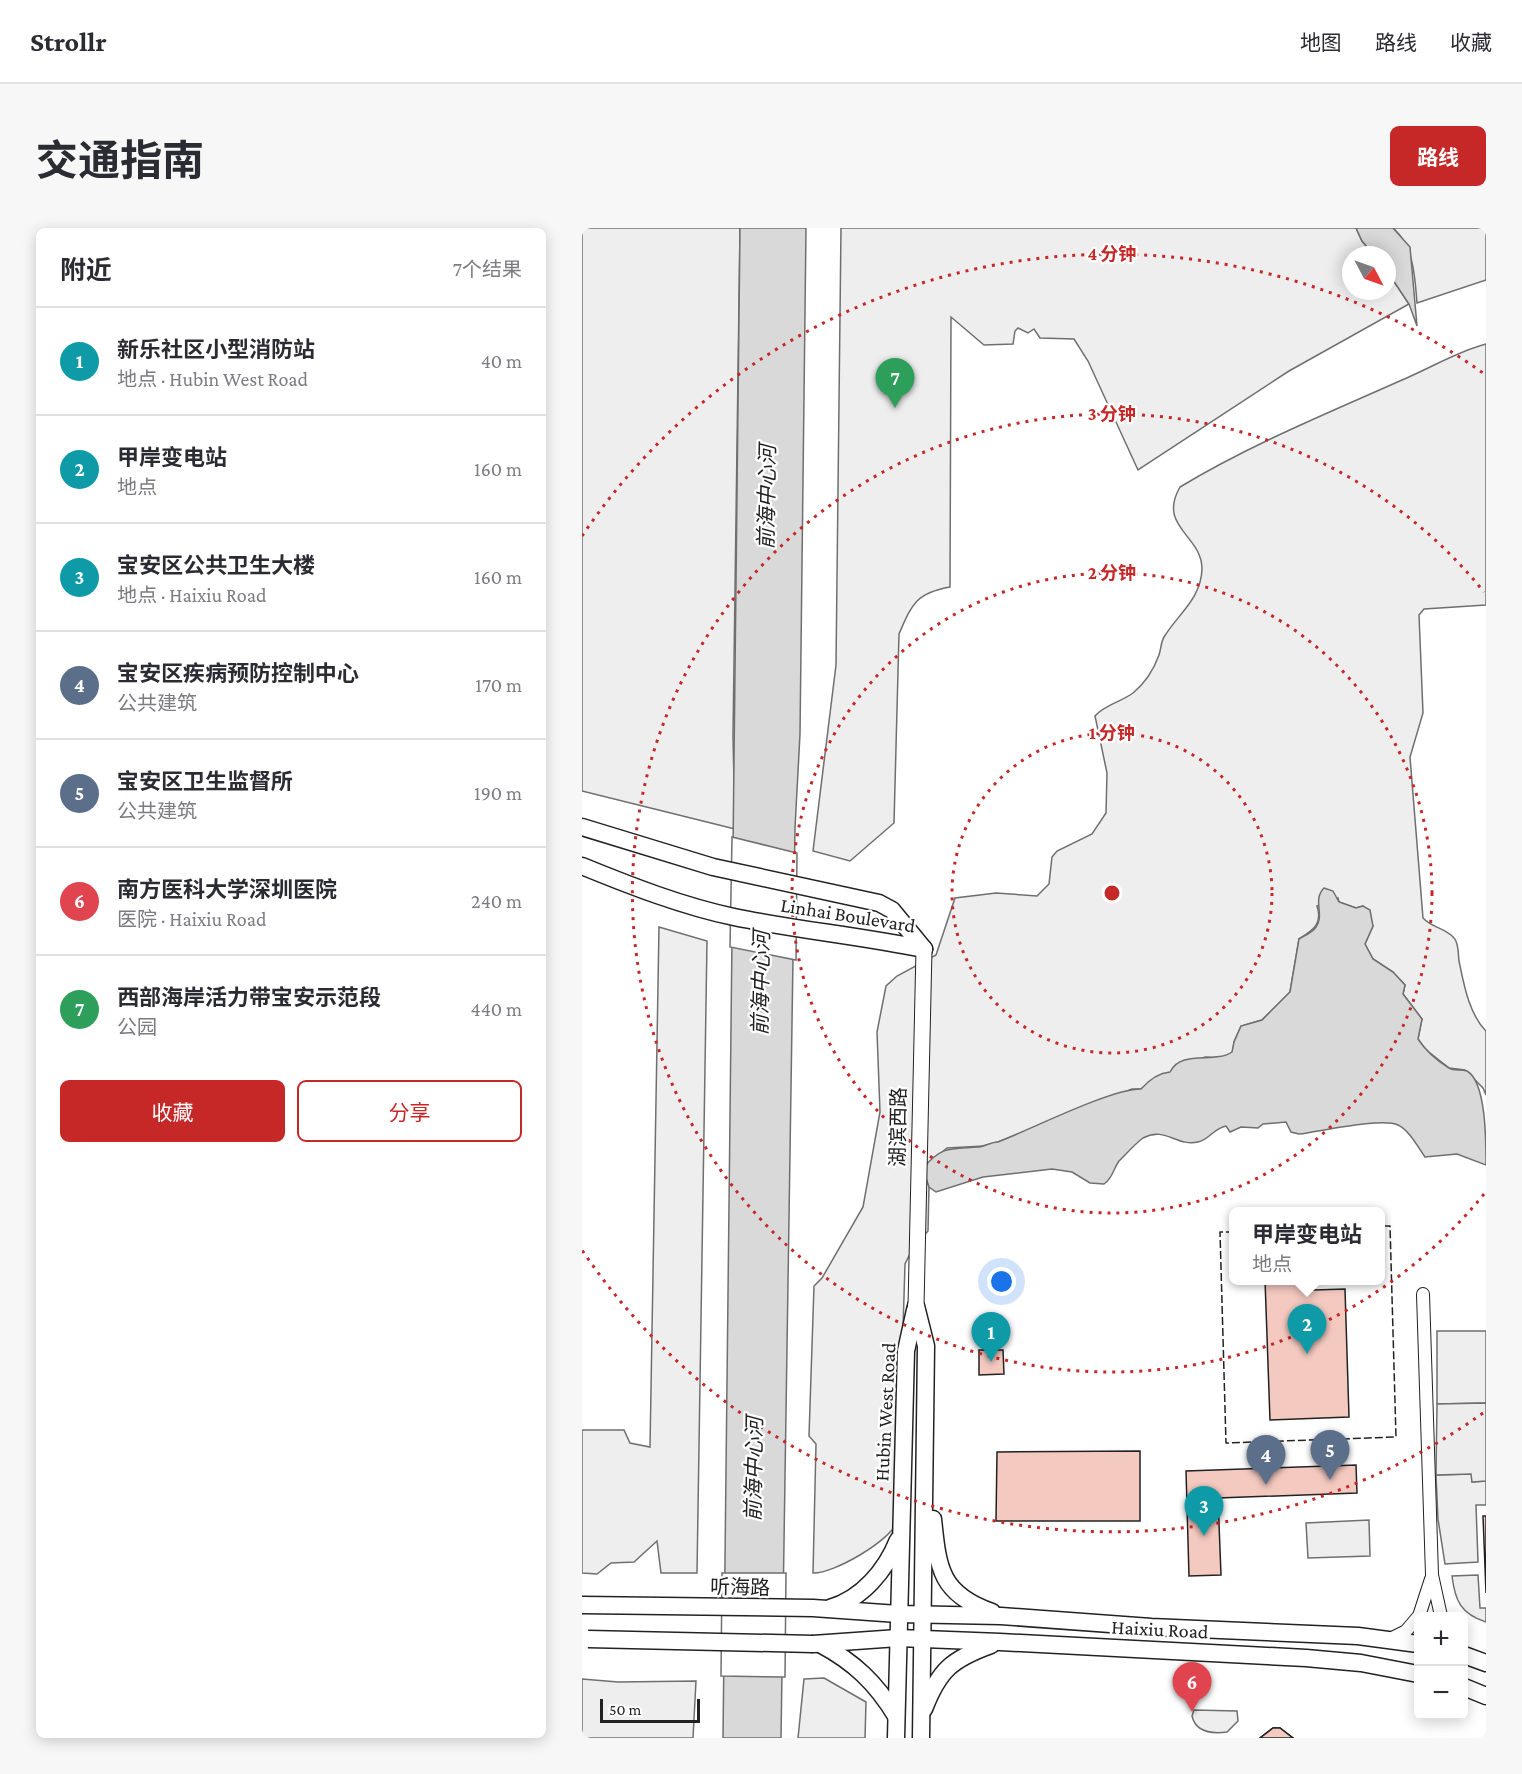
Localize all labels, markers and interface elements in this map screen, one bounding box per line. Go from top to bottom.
text: Strollr [30,26,107,57]
text: 地图 [1300,31,1342,55]
text: 路线 [1375,31,1417,55]
text: 收藏 [1450,31,1492,55]
button: 路线 [1390,126,1486,186]
text: 交通指南 [36,137,204,184]
text: 4 分钟 [1087,244,1137,264]
north arrow [1342,246,1396,300]
text: 附近 [60,256,112,285]
text: 7个结果 [453,258,522,280]
text: 新乐社区小型消防站 [117,337,315,362]
text: 1 [76,350,83,372]
text: 40 m [481,350,522,372]
pin: 7 [876,358,914,408]
text: 地点 · Hubin West Road [117,368,308,390]
text: 3 分钟 [1088,404,1136,424]
water label: 前海中心河 [754,440,780,550]
text: 甲岸变电站 [117,445,227,470]
text: 2 [74,458,85,480]
text: 160 m [474,458,522,480]
text: 地点 [117,476,157,498]
text: 宝安区公共卫生大楼 [117,553,315,578]
text: 2 分钟 [1088,563,1136,583]
text: 3 [75,566,84,588]
text: 160 m [474,566,522,588]
text: 地点 · Haixiu Road [117,584,266,606]
text: 宝安区疾病预防控制中心 [117,661,359,686]
text: 4 [74,674,85,696]
text: 170 m [475,674,522,696]
text: 公共建筑 [117,692,197,714]
text: 1 分钟 [1089,723,1135,743]
text: 宝安区卫生监督所 [117,769,293,794]
text: 5 [75,782,84,804]
text: 190 m [474,782,522,804]
text: 公共建筑 [117,800,197,822]
text: 南方医科大学深圳医院 [117,877,337,902]
centre of rings [1102,883,1122,903]
text: 6 [74,890,85,912]
text: 240 m [471,890,522,912]
street label: Linhai Boulevard [779,894,917,937]
text: 医院 · Haixiu Road [117,908,266,930]
water label: 前海中心河 [748,926,774,1036]
text: 西部海岸活力带宝安示范段 [117,985,381,1010]
text: 7 [75,998,84,1020]
text: 440 m [470,998,522,1020]
text: 公园 [117,1016,157,1038]
button: 收藏 [60,1080,285,1142]
button: 分享 [297,1080,522,1142]
street label: 湖滨西路 [886,1087,910,1167]
popup [1229,1207,1385,1285]
text: 甲岸变电站 [1252,1222,1362,1247]
text: 地点 [1252,1253,1292,1275]
your location [987,1267,1016,1296]
pin: 2 [1288,1304,1326,1354]
pin: 1 [972,1312,1010,1362]
street label: Hubin West Road [870,1342,900,1482]
water label: 前海中心河 [741,1412,767,1522]
pin: 5 [1310,1430,1350,1480]
pin: 4 [1246,1436,1286,1485]
pin: 3 [1184,1486,1224,1536]
street label: 听海路 [710,1575,770,1599]
map controls [1414,1612,1468,1720]
button: + [1414,1612,1468,1666]
street label: Haixiu Road [1111,1615,1210,1643]
pin: 6 [1172,1662,1212,1712]
button: − [1414,1666,1468,1720]
scale bar [600,1696,700,1724]
text: 50 m [609,1701,641,1718]

